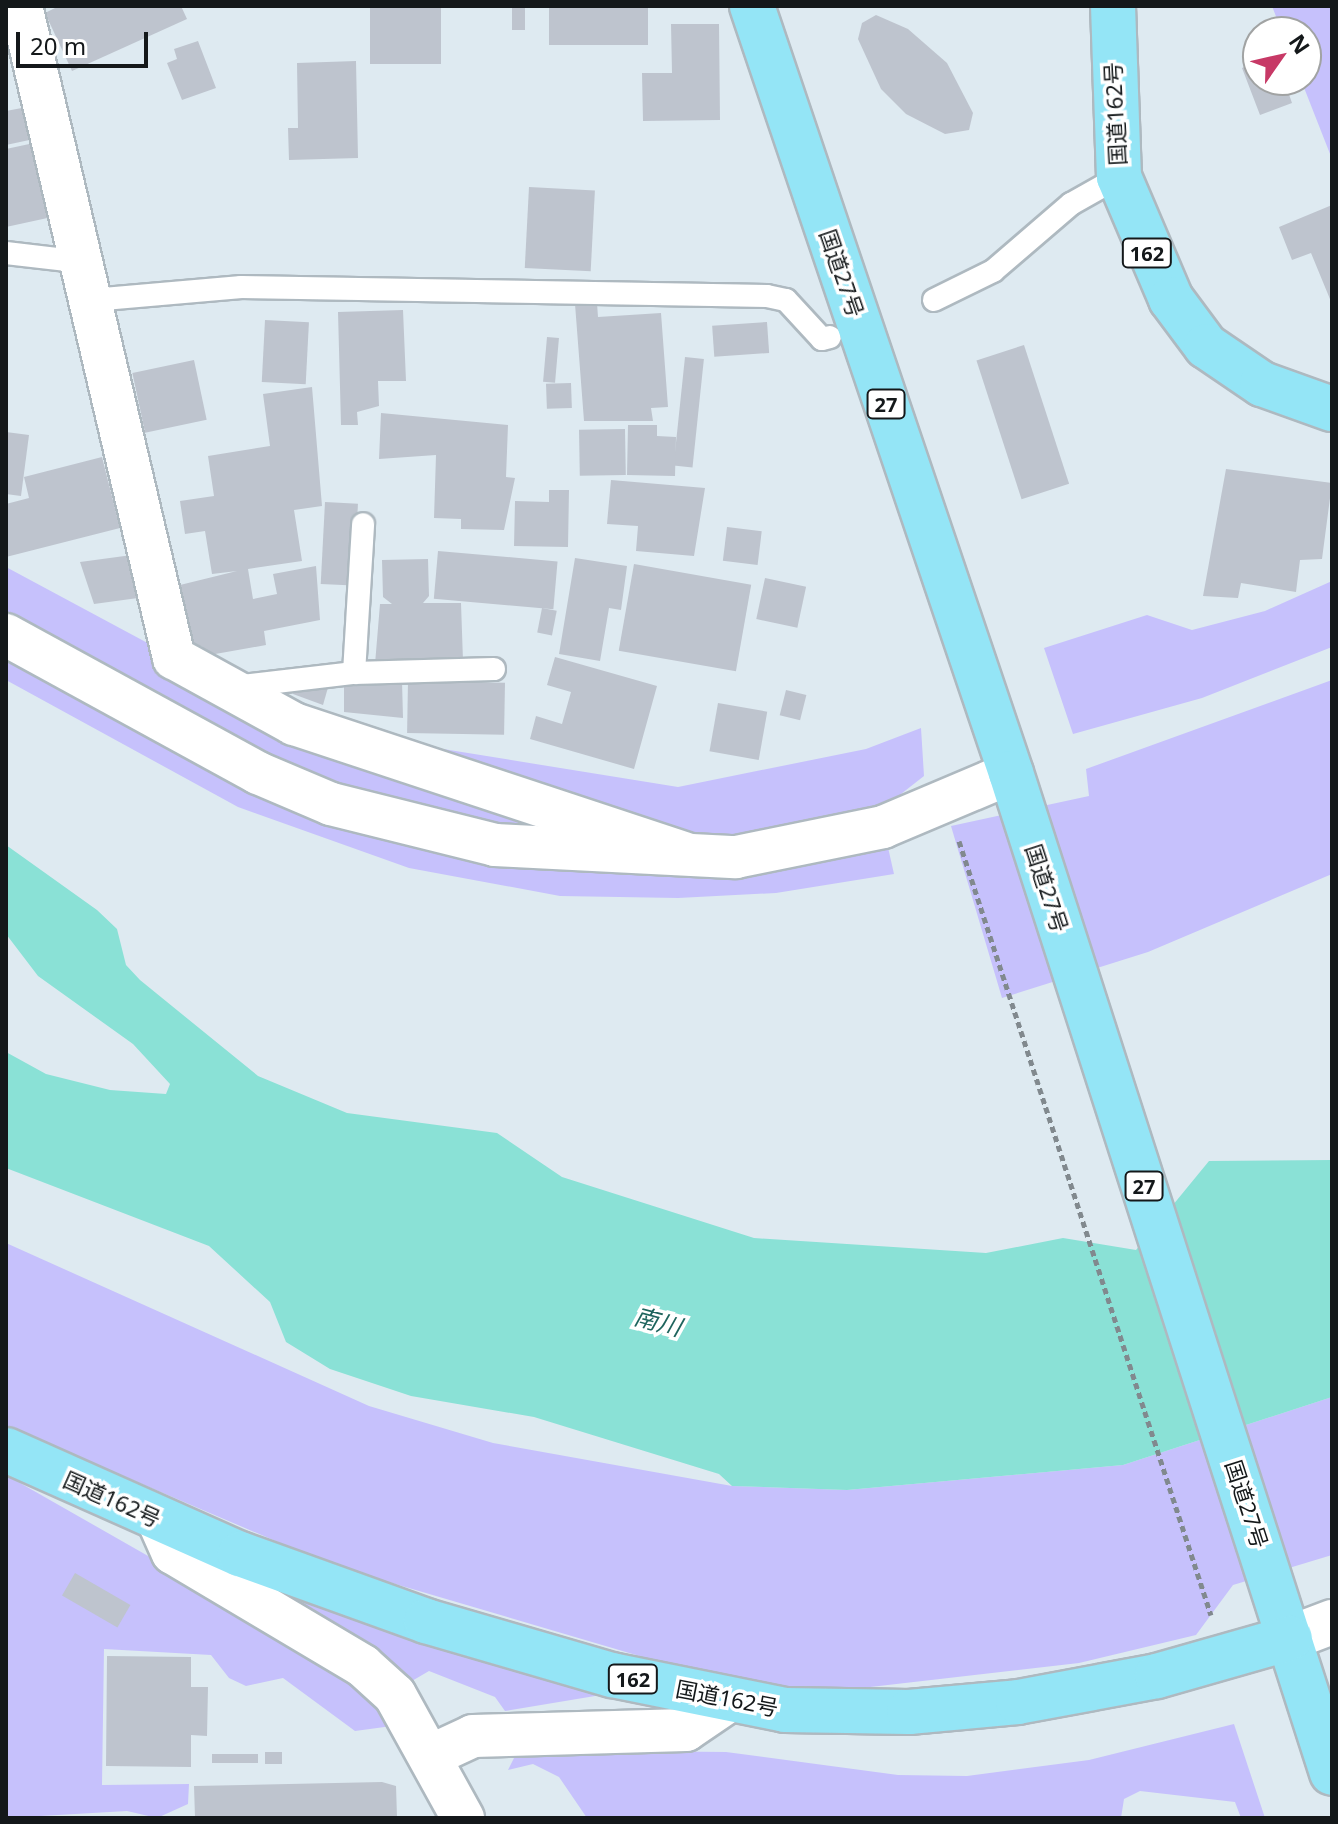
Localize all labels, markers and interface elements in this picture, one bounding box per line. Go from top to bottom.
scale bar [20,16,152,66]
north arrow [1242,16,1322,96]
text: N [1283,28,1318,59]
text: 20 m [30,29,86,62]
street label: 国道162号 [1099,62,1131,166]
street label: 国道27号 [815,226,869,320]
road number: 162 [1121,237,1173,269]
road number: 27 [866,388,906,420]
street label: 国道27号 [1020,841,1074,935]
road number: 27 [1124,1170,1164,1202]
water label: 南川 [631,1301,685,1341]
street label: 国道27号 [1220,1457,1274,1551]
street label: 国道162号 [59,1466,165,1532]
road number: 162 [607,1663,659,1695]
street label: 国道162号 [674,1675,780,1721]

